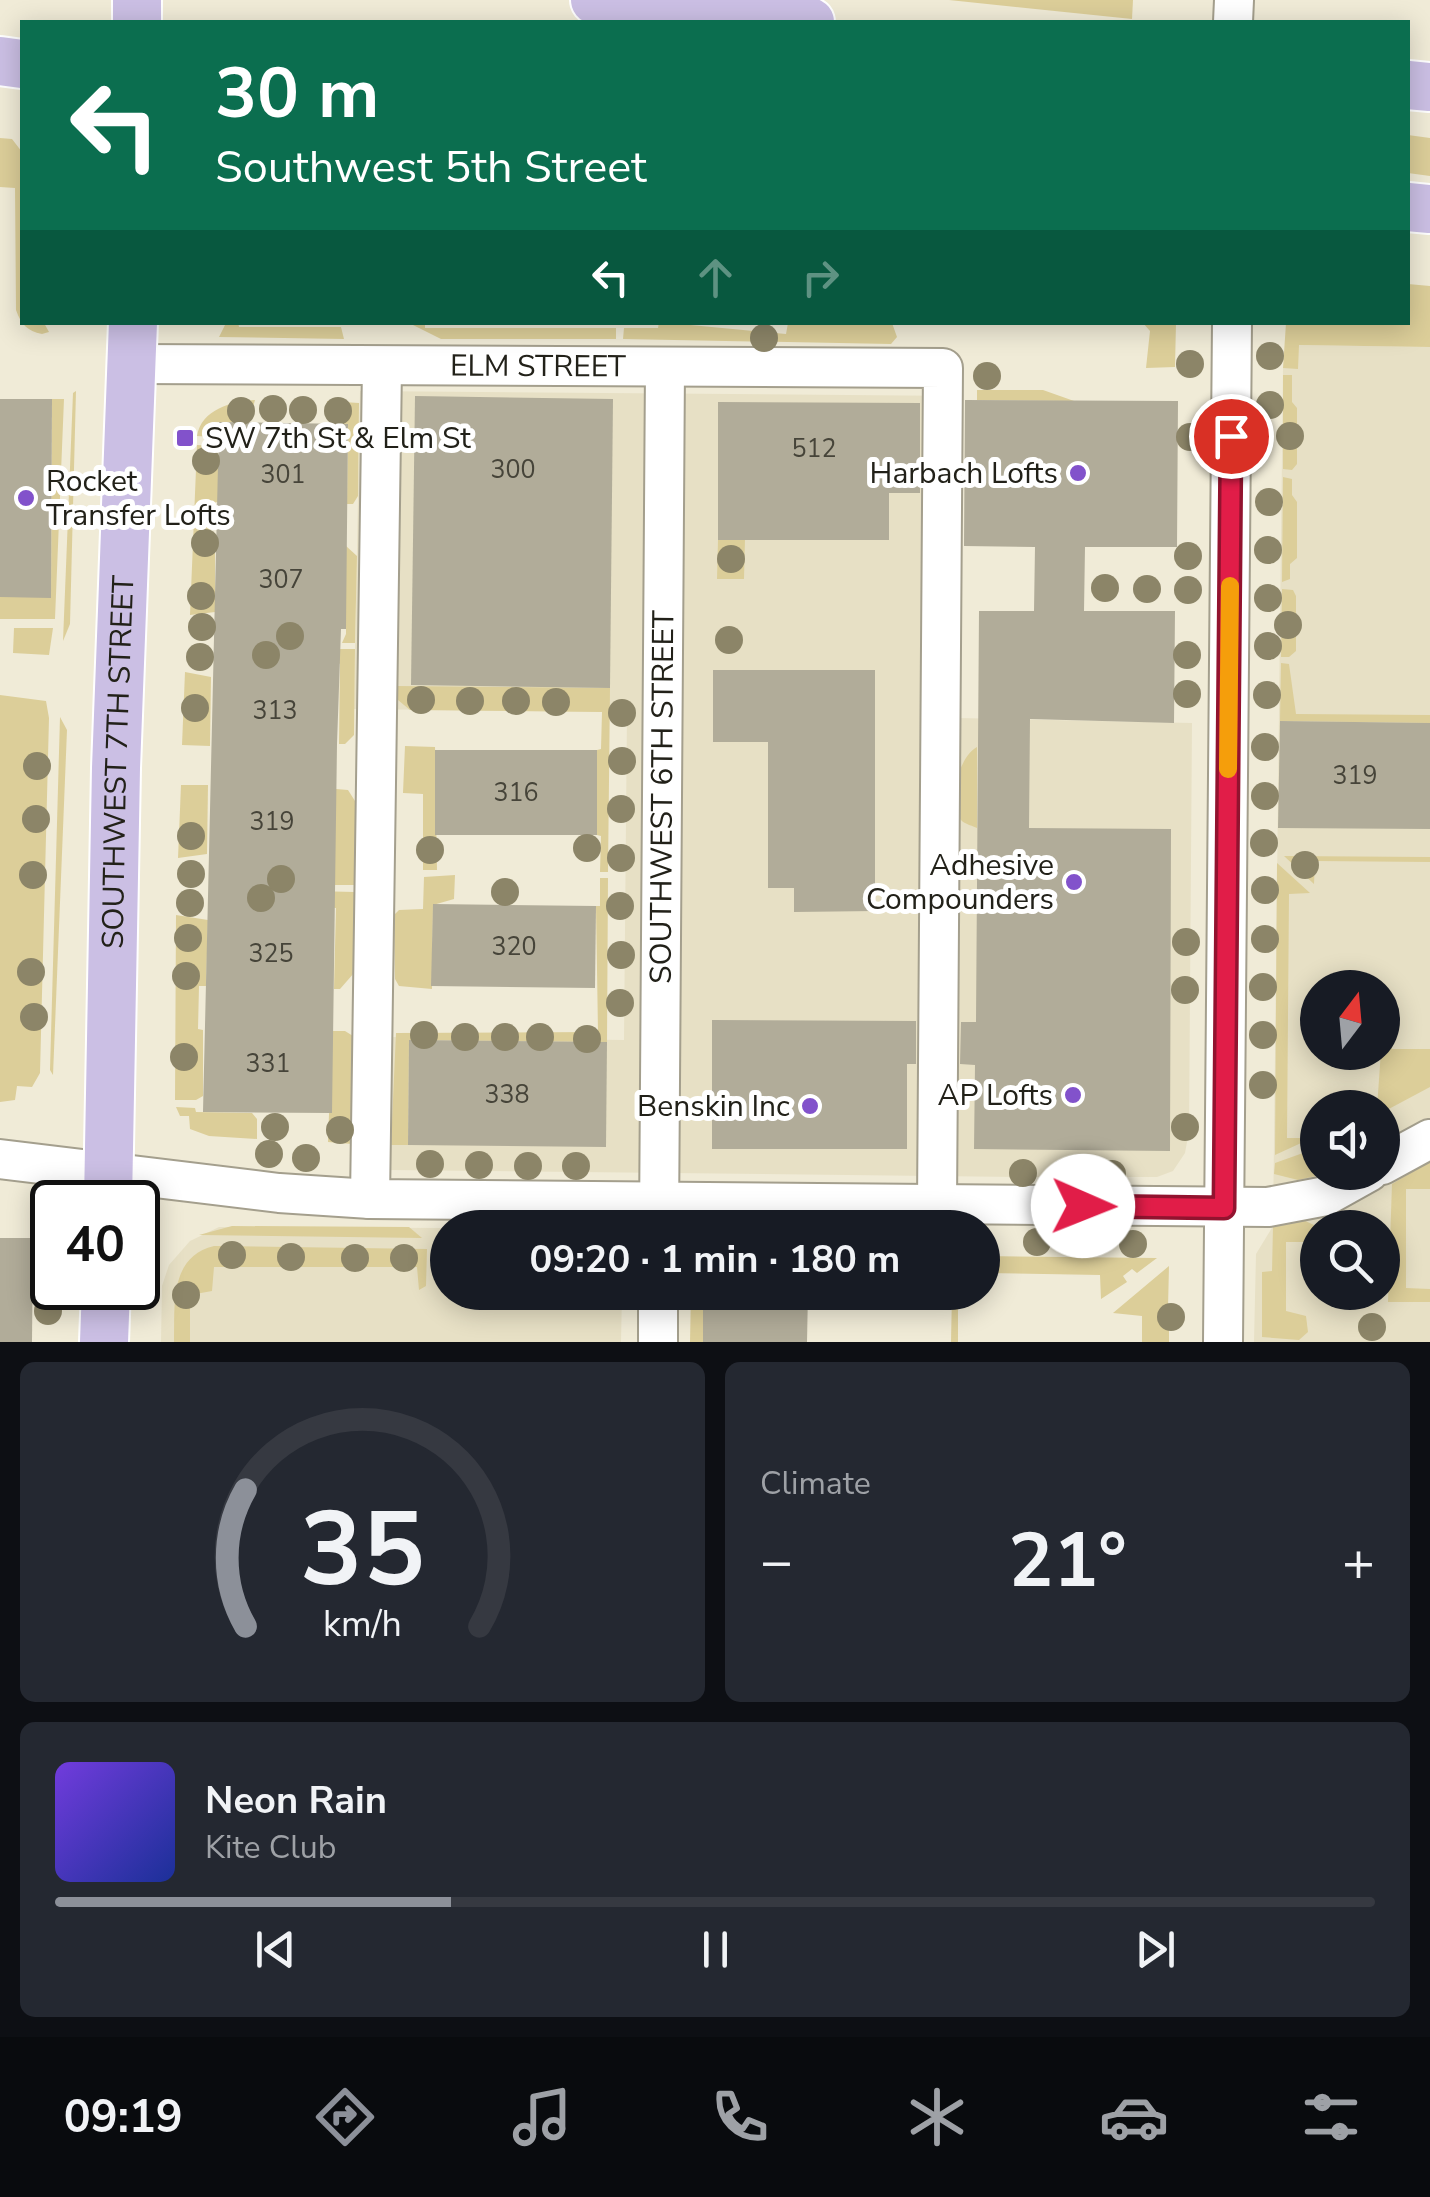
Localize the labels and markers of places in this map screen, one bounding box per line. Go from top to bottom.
pin [1189,394,1274,479]
place label: SW 7th St & Elm St [205,418,471,459]
marker: SW 7th St & Elm St [174,427,196,449]
place label: Harbach Lofts [870,453,1058,494]
place label: Rocket Transfer Lofts [46,461,231,536]
marker: Harbach Lofts [1067,462,1089,484]
marker: Rocket Transfer Lofts [15,487,37,509]
place label: Adhesive Compounders [866,845,1054,920]
marker: Adhesive Compounders [1063,871,1085,893]
place label: AP Lofts [938,1075,1053,1116]
marker: AP Lofts [1062,1084,1084,1106]
place label: Benskin Inc [637,1086,790,1127]
marker: Benskin Inc [799,1095,821,1117]

